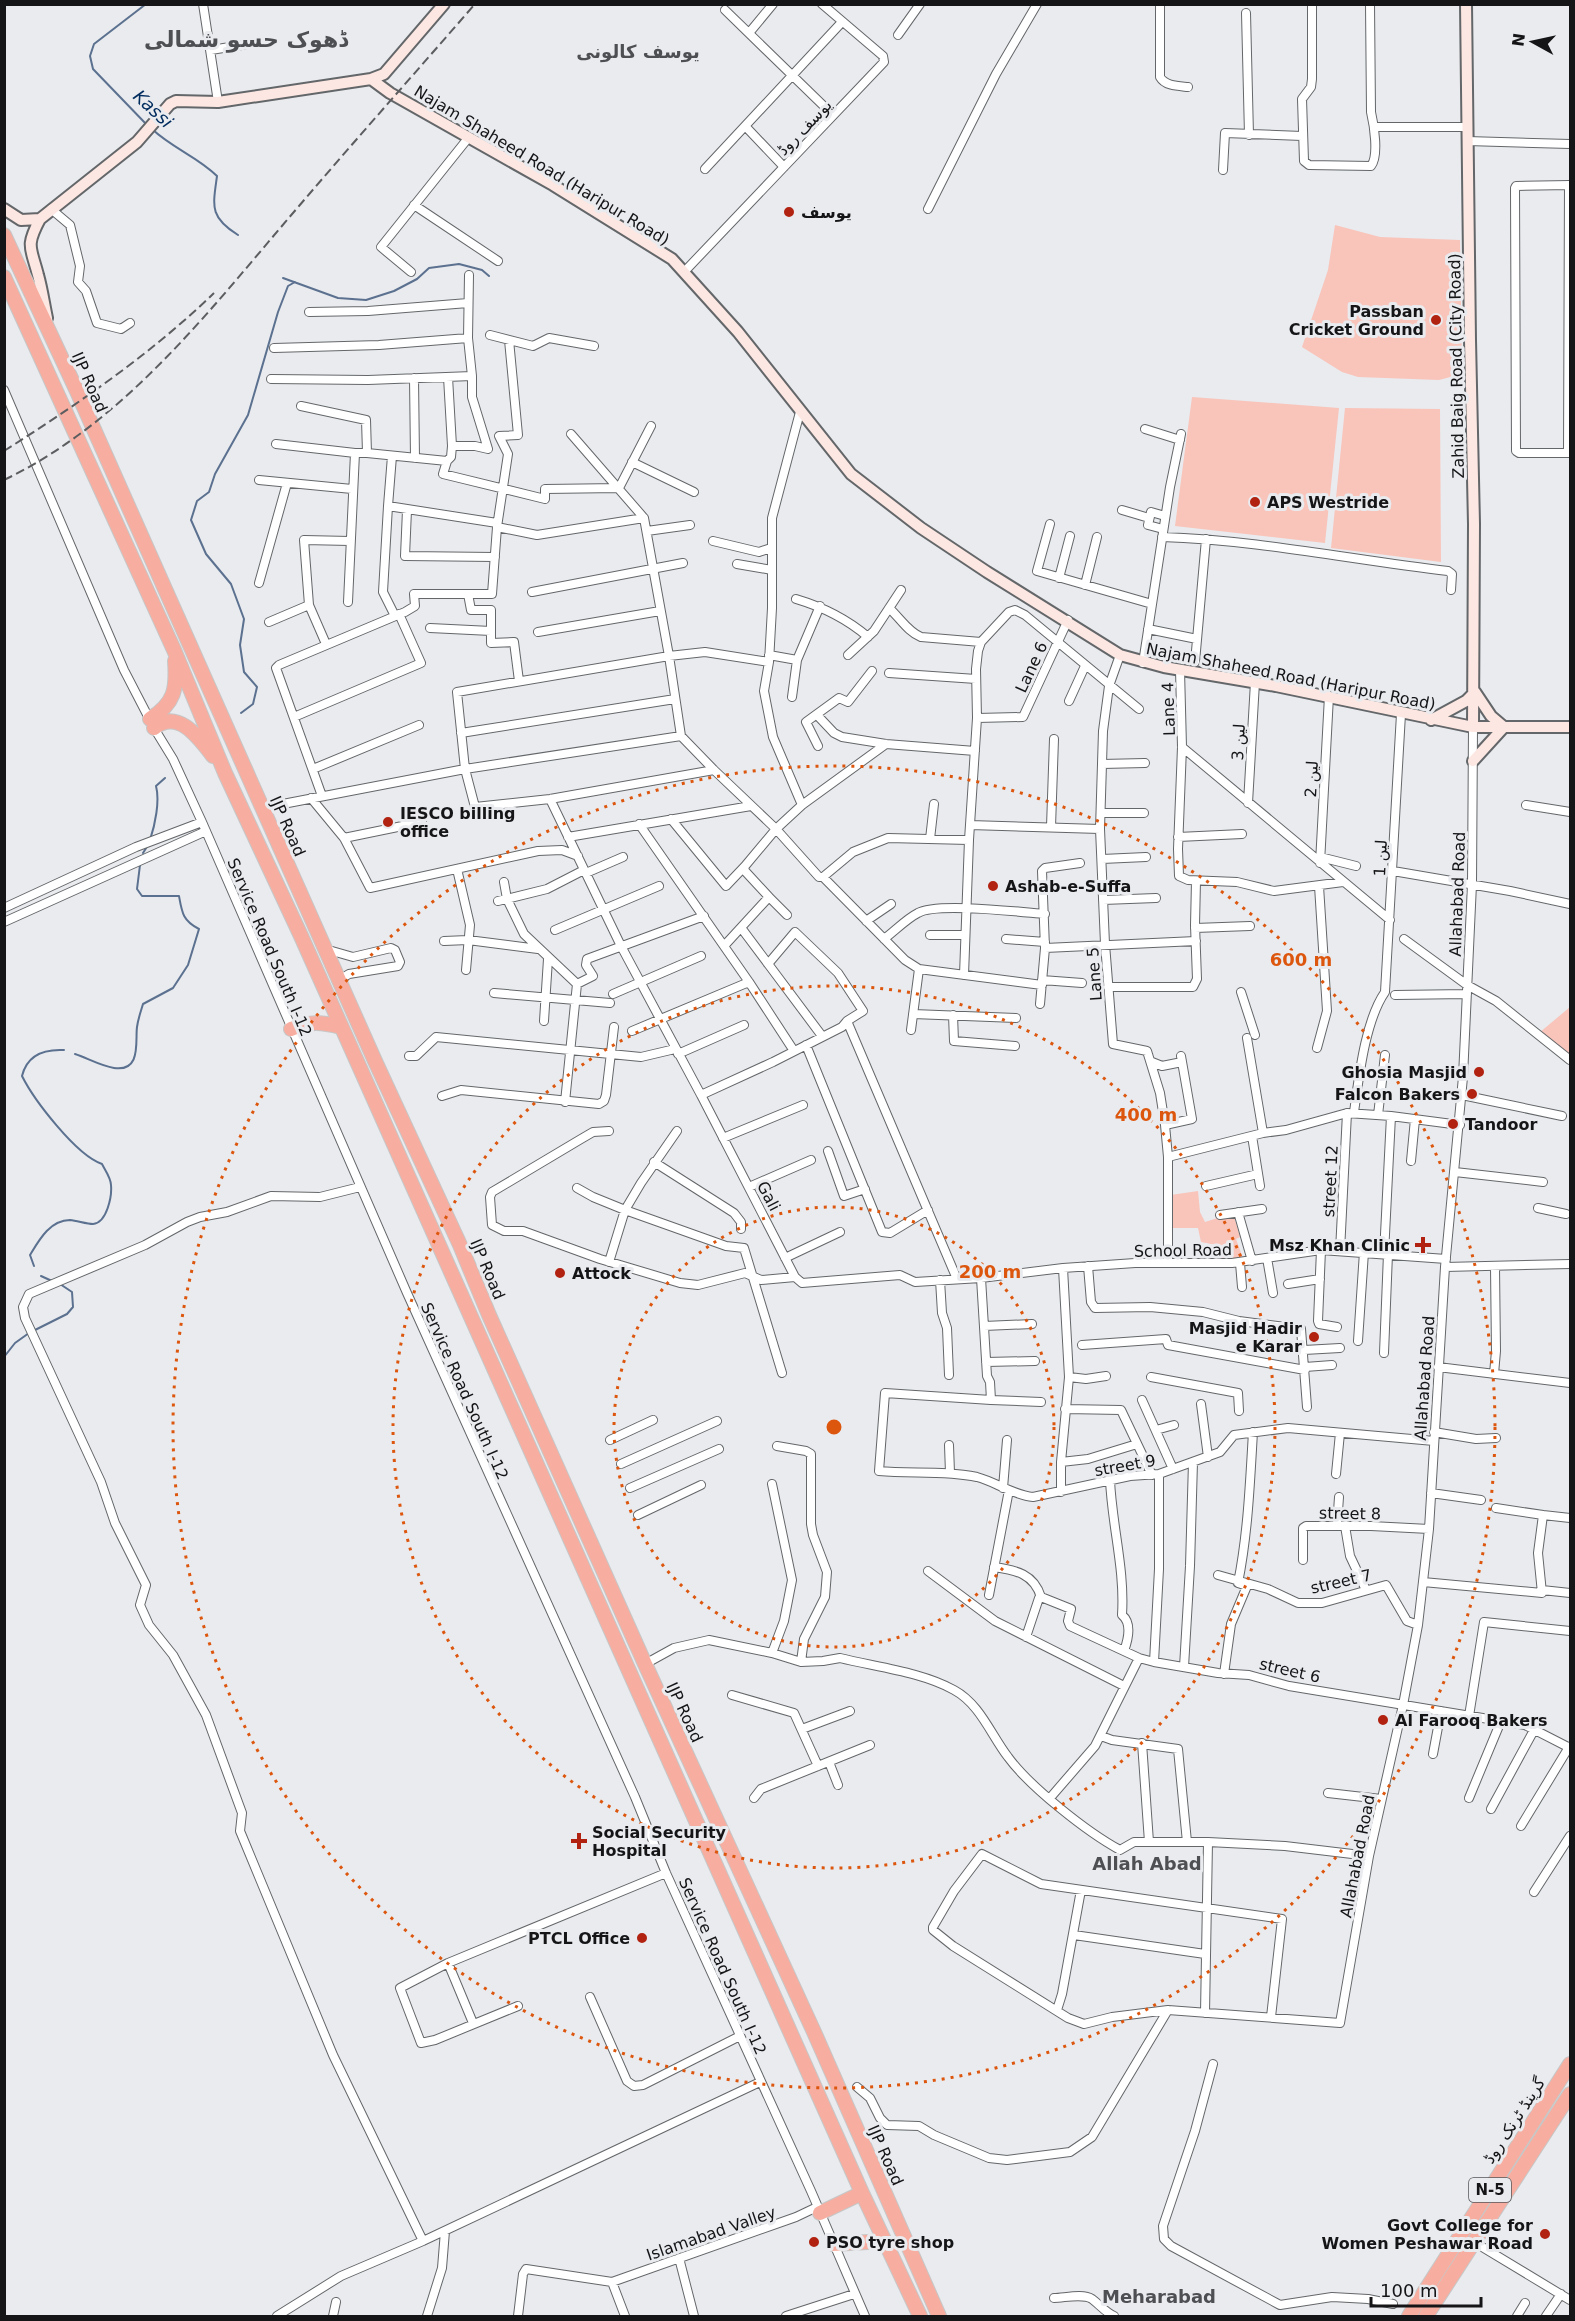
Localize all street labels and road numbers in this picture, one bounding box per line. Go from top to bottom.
street label: Najam Shaheed Road (Haripur Road) [411,81,673,249]
street label: یوسف روڈ [773,95,836,160]
street label: Zahid Baig Road (City Road) [1445,253,1468,479]
street label: IJP Road [68,349,111,415]
street label: Lane 6 [1011,639,1051,696]
street label: Najam Shaheed Road (Haripur Road) [1145,639,1437,714]
street label: Lane 4 [1158,682,1179,736]
street label: لین 3 [1228,723,1250,761]
street label: لین 2 [1301,760,1323,798]
street label: IJP Road [266,793,309,859]
street label: Allahabad Road [1446,831,1469,957]
street label: لین 1 [1370,839,1392,877]
street label: Service Road South I-12 [223,855,316,1039]
street label: Lane 5 [1083,946,1106,1002]
street label: street 12 [1319,1144,1342,1218]
street label: Gali [753,1178,784,1214]
street label: IJP Road [466,1236,509,1303]
street label: School Road [1134,1240,1232,1261]
street label: Service Road South I-12 [417,1300,512,1483]
street label: Allahabad Road [1411,1315,1438,1441]
street label: street 9 [1093,1451,1157,1480]
street label: street 8 [1319,1503,1381,1524]
street label: street 7 [1309,1565,1373,1598]
street label: street 6 [1258,1654,1322,1687]
street label: IJP Road [662,1679,707,1745]
street label: Allahabad Road [1336,1793,1379,1919]
street label: Service Road South I-12 [675,1875,770,2058]
street label: گرینڈ ٹرنک روڈ [1480,2073,1550,2167]
street label: IJP Road [864,2122,907,2188]
road number: N-5 [1469,2178,1511,2202]
street label: Islamabad Valley [644,2202,778,2265]

